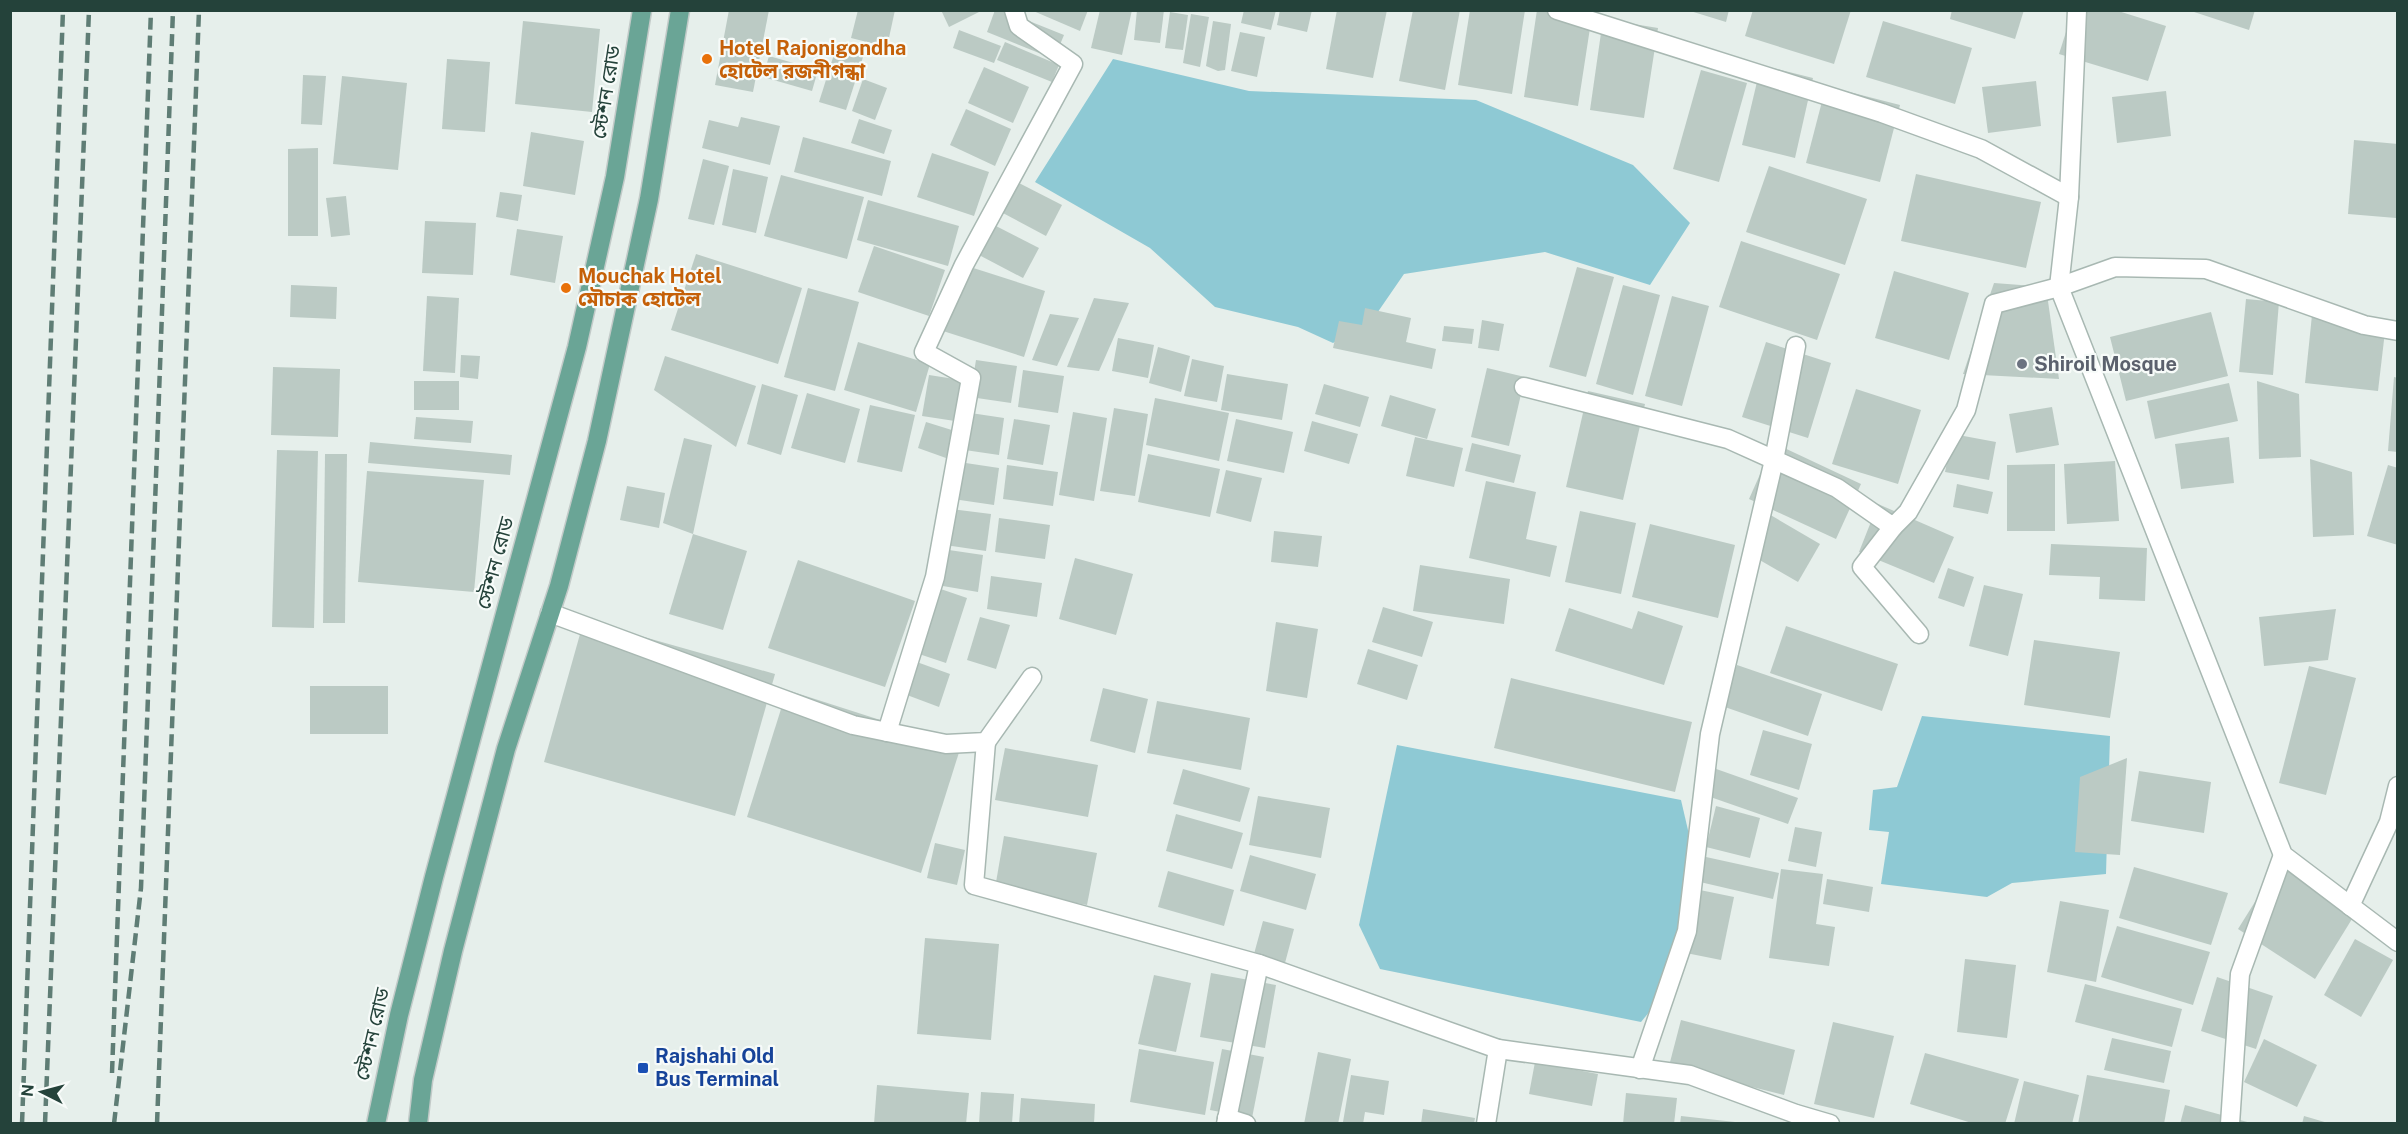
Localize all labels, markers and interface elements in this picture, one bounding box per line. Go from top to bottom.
place label: Hotel Rajonigondha হোটেল রজনীগন্ধা [719,36,906,83]
street label: স্টেশন রোড [587,43,625,141]
marker: Hotel Rajonigondha হোটেল রজনীগন্ধা [700,52,714,66]
place label: Mouchak Hotel মৌচাক হোটেল [578,264,722,311]
marker: Mouchak Hotel মৌচাক হোটেল [559,281,573,295]
place label: Shiroil Mosque [2034,352,2177,376]
marker: Shiroil Mosque [2015,357,2029,371]
street label: স্টেশন রোড [471,514,519,612]
street label: স্টেশন রোড [350,985,394,1083]
place label: Rajshahi Old Bus Terminal [655,1044,779,1091]
marker: Rajshahi Old Bus Terminal [636,1061,650,1075]
north arrow [12,1062,72,1122]
text: N [17,1083,38,1098]

